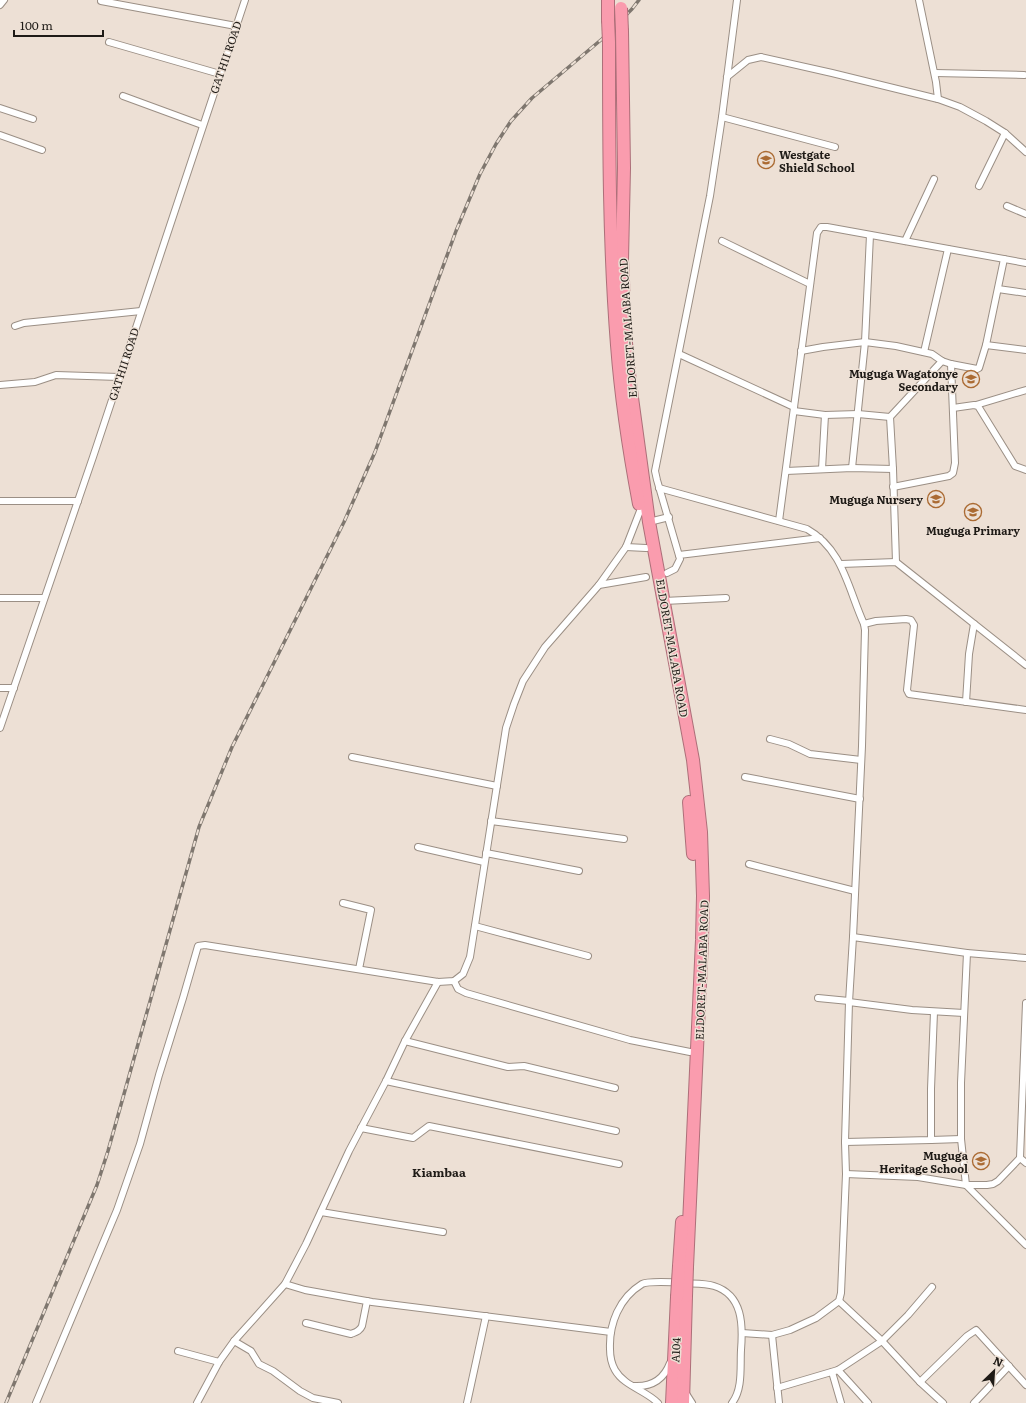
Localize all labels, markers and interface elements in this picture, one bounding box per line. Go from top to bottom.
scale bar [14,12,103,38]
text: 100 m [20,16,53,34]
street label: GATHII ROAD [205,19,245,95]
place label: Westgate Shield School [779,146,855,175]
school or university icon: Westgate Shield School [756,150,776,170]
street label: ELDORET-MALABA ROAD [614,258,640,398]
street label: GATHII ROAD [104,326,142,402]
place label: Muguga Wagatonye Secondary [849,365,958,394]
school or university icon: Muguga Wagatonye Secondary [961,369,981,389]
school or university icon: Muguga Nursery [926,489,946,509]
place label: Muguga Nursery [829,491,923,507]
school or university icon: Muguga Primary [963,502,983,522]
place label: Muguga Primary [926,522,1020,538]
street label: ELDORET-MALABA ROAD [653,578,693,718]
street label: ELDORET-MALABA ROAD [691,900,711,1040]
place label: Muguga Heritage School [879,1147,969,1176]
school or university icon: Muguga Heritage School [971,1151,991,1171]
district label: Kiambaa [412,1163,466,1181]
street label: A104 [666,1337,684,1363]
north arrow [974,1351,1014,1391]
text: N [991,1352,1006,1370]

